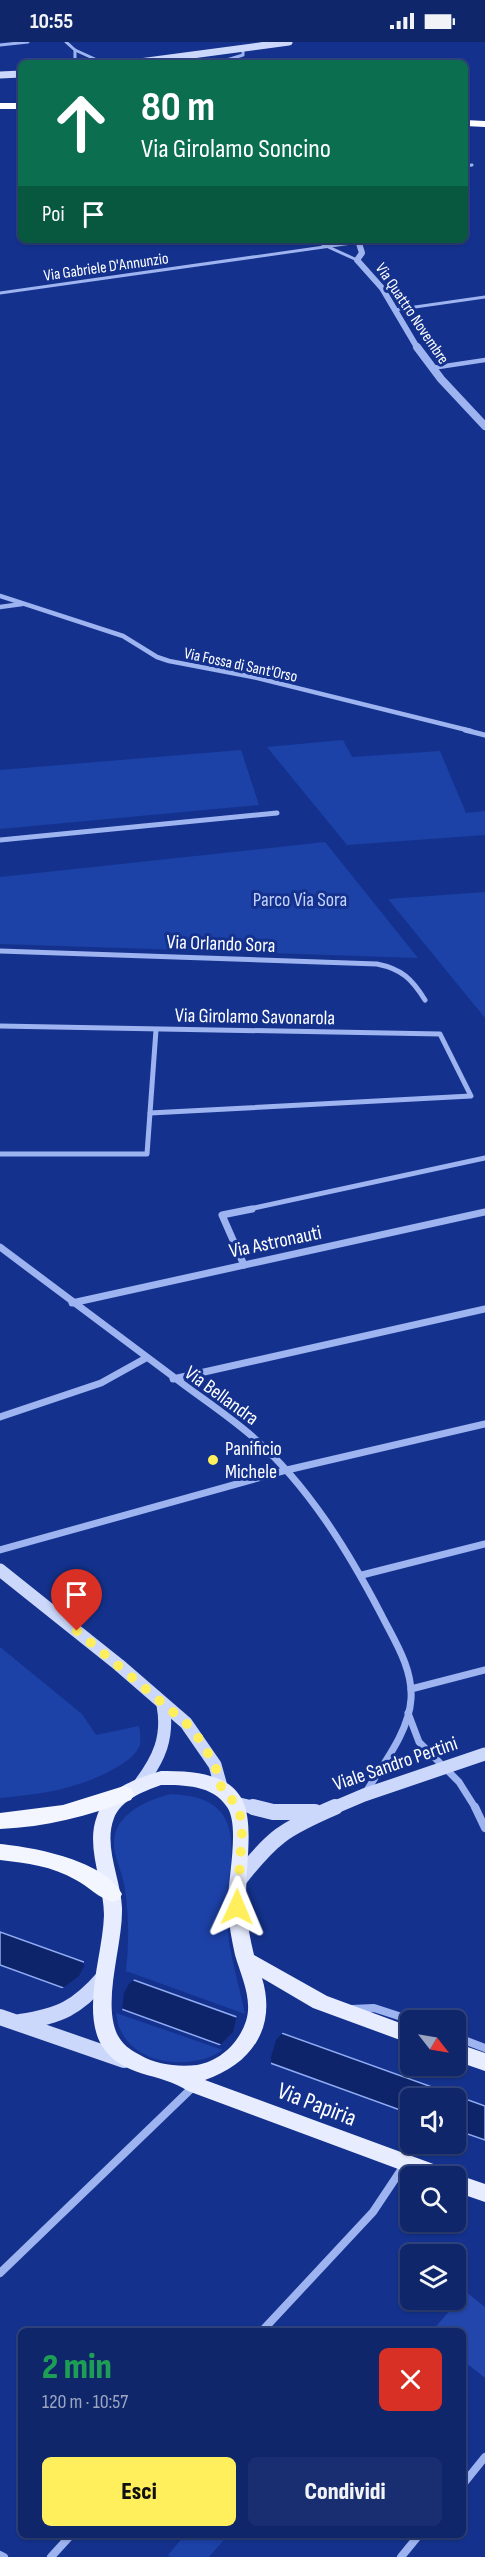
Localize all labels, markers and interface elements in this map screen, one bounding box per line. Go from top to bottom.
text: 10:55 [30,8,73,35]
text: 80 m [141,82,215,133]
icon: ahead [42,84,120,162]
text: Via Girolamo Soncino [141,133,331,165]
icon: arrive [77,198,110,231]
text: Poi [42,201,65,228]
street label: Via Gabriele D'Annunzio [43,249,170,286]
street label: Via Quattro Novembre [371,260,453,368]
street label: Via Fossa di Sant'Orso [182,644,299,687]
park label: Parco Via Sora [253,888,347,912]
street label: Via Orlando Sora [166,930,276,958]
street label: Via Girolamo Savonarola [175,1004,335,1030]
street label: Via Astronauti [227,1221,324,1263]
street label: Via Bellandra [180,1361,263,1431]
place label: Panificio Michele [225,1437,282,1484]
marker: Panificio Michele [206,1453,220,1467]
pin [51,1569,102,1631]
icon: arrive [60,1578,93,1611]
street label: Viale Sandro Pertini [330,1731,461,1796]
position arrow [205,1875,269,1939]
north arrow [400,2010,466,2076]
map controls [400,2010,466,2310]
street label: Via Papiria [273,2076,360,2133]
button: sound [400,2088,466,2154]
button: search [400,2166,466,2232]
button: layers [400,2244,466,2310]
text: 2 min [42,2346,112,2389]
button: close [379,2348,442,2411]
text: 120 m · 10:57 [42,2390,128,2414]
button: Esci [42,2457,236,2526]
button: Condividi [248,2457,442,2526]

